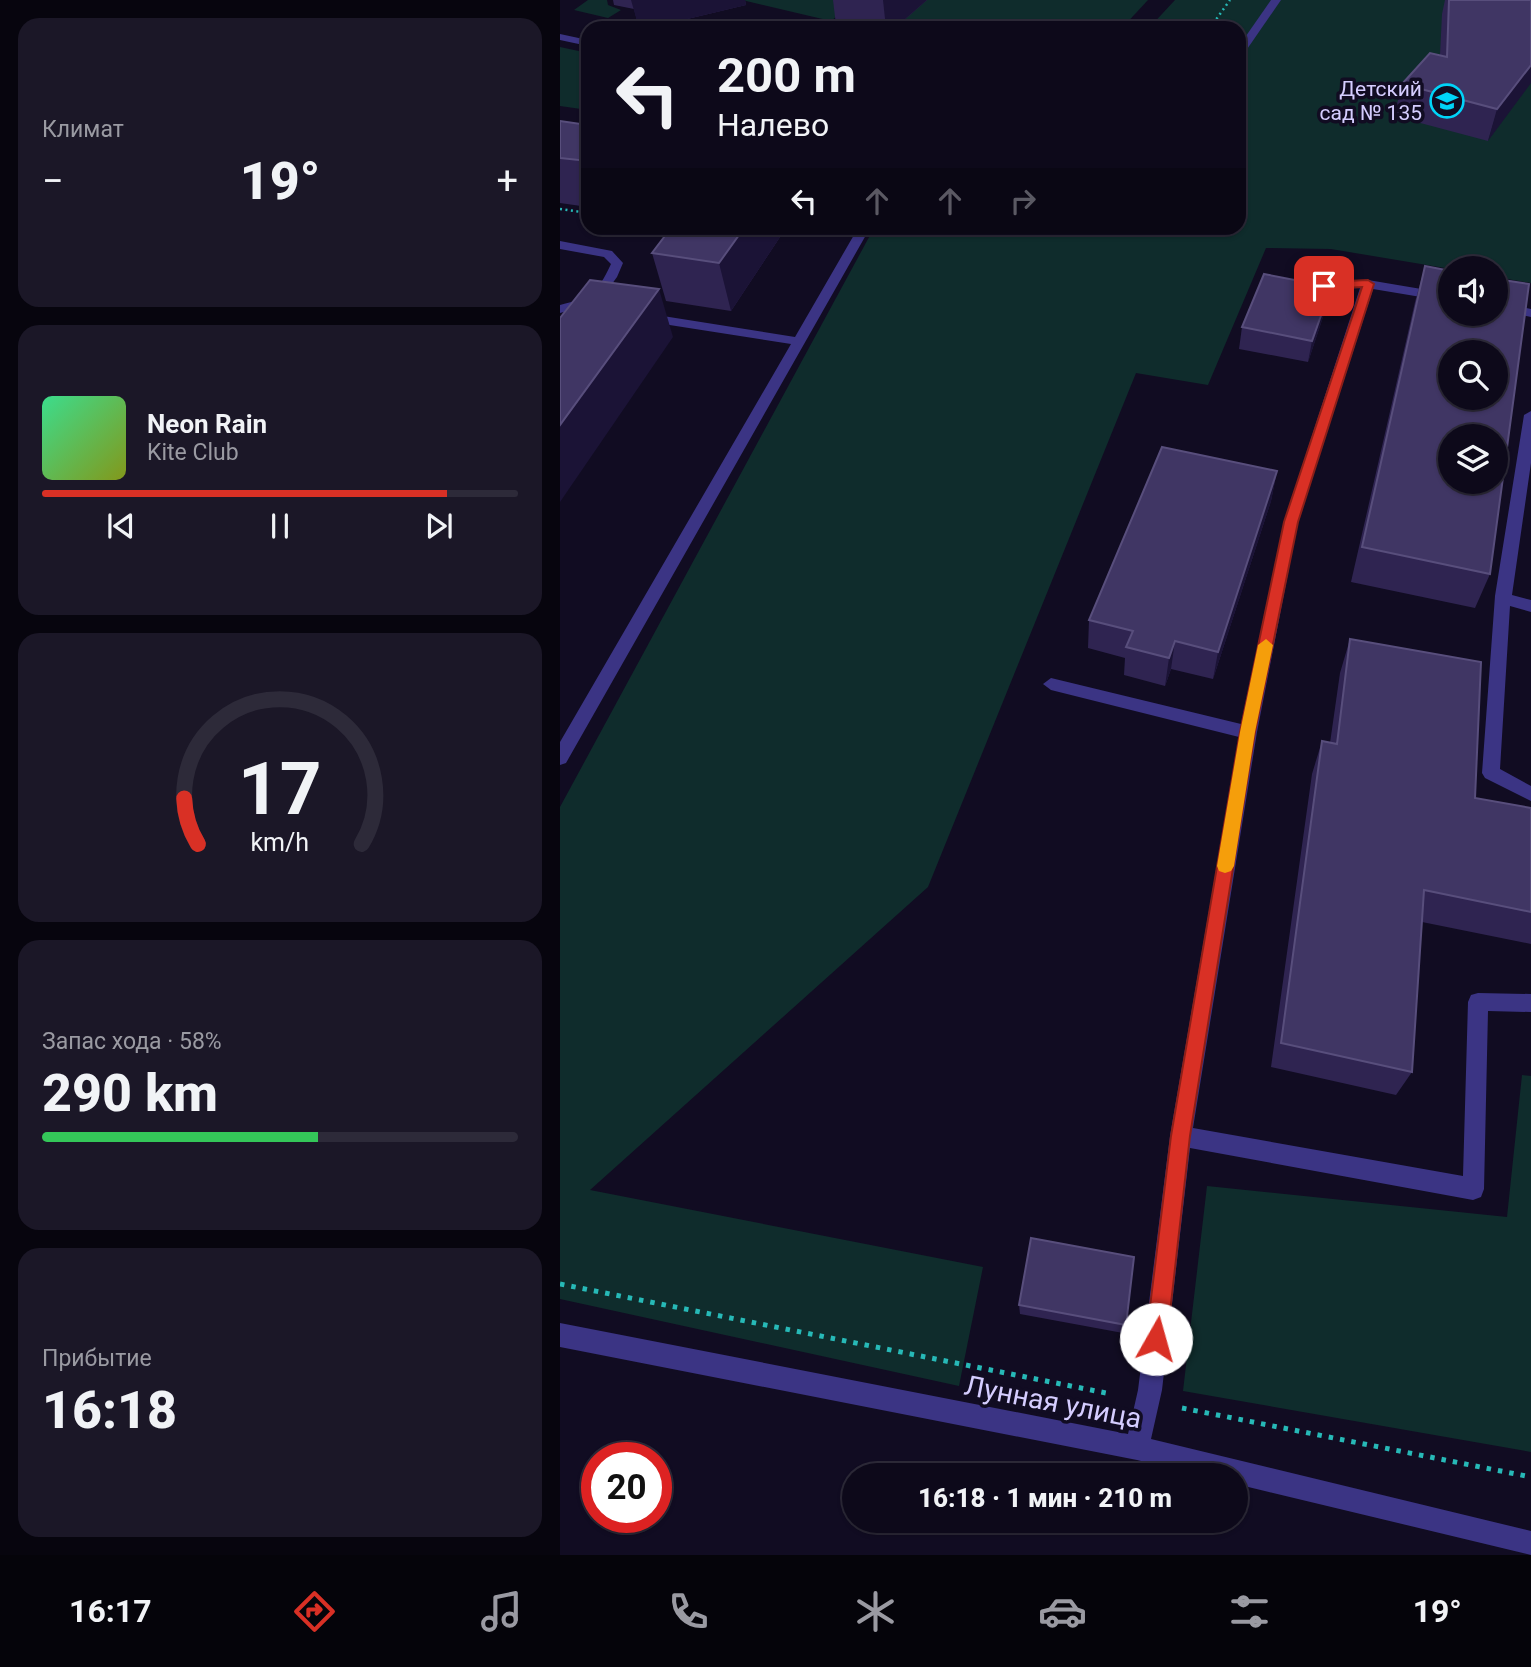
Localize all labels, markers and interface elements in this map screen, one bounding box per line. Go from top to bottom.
text: 200 m [717,47,856,104]
icon: left [602,49,693,140]
place label: Детский сад № 135 [1319,77,1422,125]
school or university icon: Детский сад № 135 [1428,82,1466,120]
text: Налево [717,106,829,144]
text: Климат [42,116,124,143]
text: 19° [240,151,320,212]
text: − [42,159,64,203]
text: + [496,159,518,203]
icon: left [785,182,823,220]
icon: ahead [858,182,896,220]
icon: ahead [931,182,969,220]
icon: right [1004,182,1042,220]
pin [1294,256,1354,316]
map controls [1438,256,1508,494]
button: sound [1438,256,1508,326]
icon: arrive [1305,267,1343,305]
button: search [1438,340,1508,410]
text: Neon Rain [147,409,267,439]
button: layers [1438,424,1508,494]
text: Kite Club [147,439,239,466]
icon: previous [102,507,140,545]
icon: pause [261,507,299,545]
icon: next [420,507,458,545]
text: 17 [238,746,322,832]
text: km/h [251,827,309,856]
text: Запас хода · 58% [42,1028,222,1055]
text: 290 km [42,1063,218,1124]
position arrow [1119,1302,1193,1376]
text: Прибытие [42,1345,152,1372]
street label: Лунная улица [962,1369,1144,1435]
text: 16:18 [42,1380,177,1441]
speed limit sign: 20 [581,1442,672,1533]
text: 16:18 · 1 мин · 210 m [918,1483,1172,1513]
icon: directions [290,1587,339,1636]
icon: music [477,1587,526,1636]
icon: phone [664,1587,713,1636]
icon: climate [851,1587,900,1636]
icon: car [1038,1587,1087,1636]
icon: filters [1225,1587,1274,1636]
text: 16:17 [69,1592,152,1630]
text: 19° [1413,1592,1462,1630]

